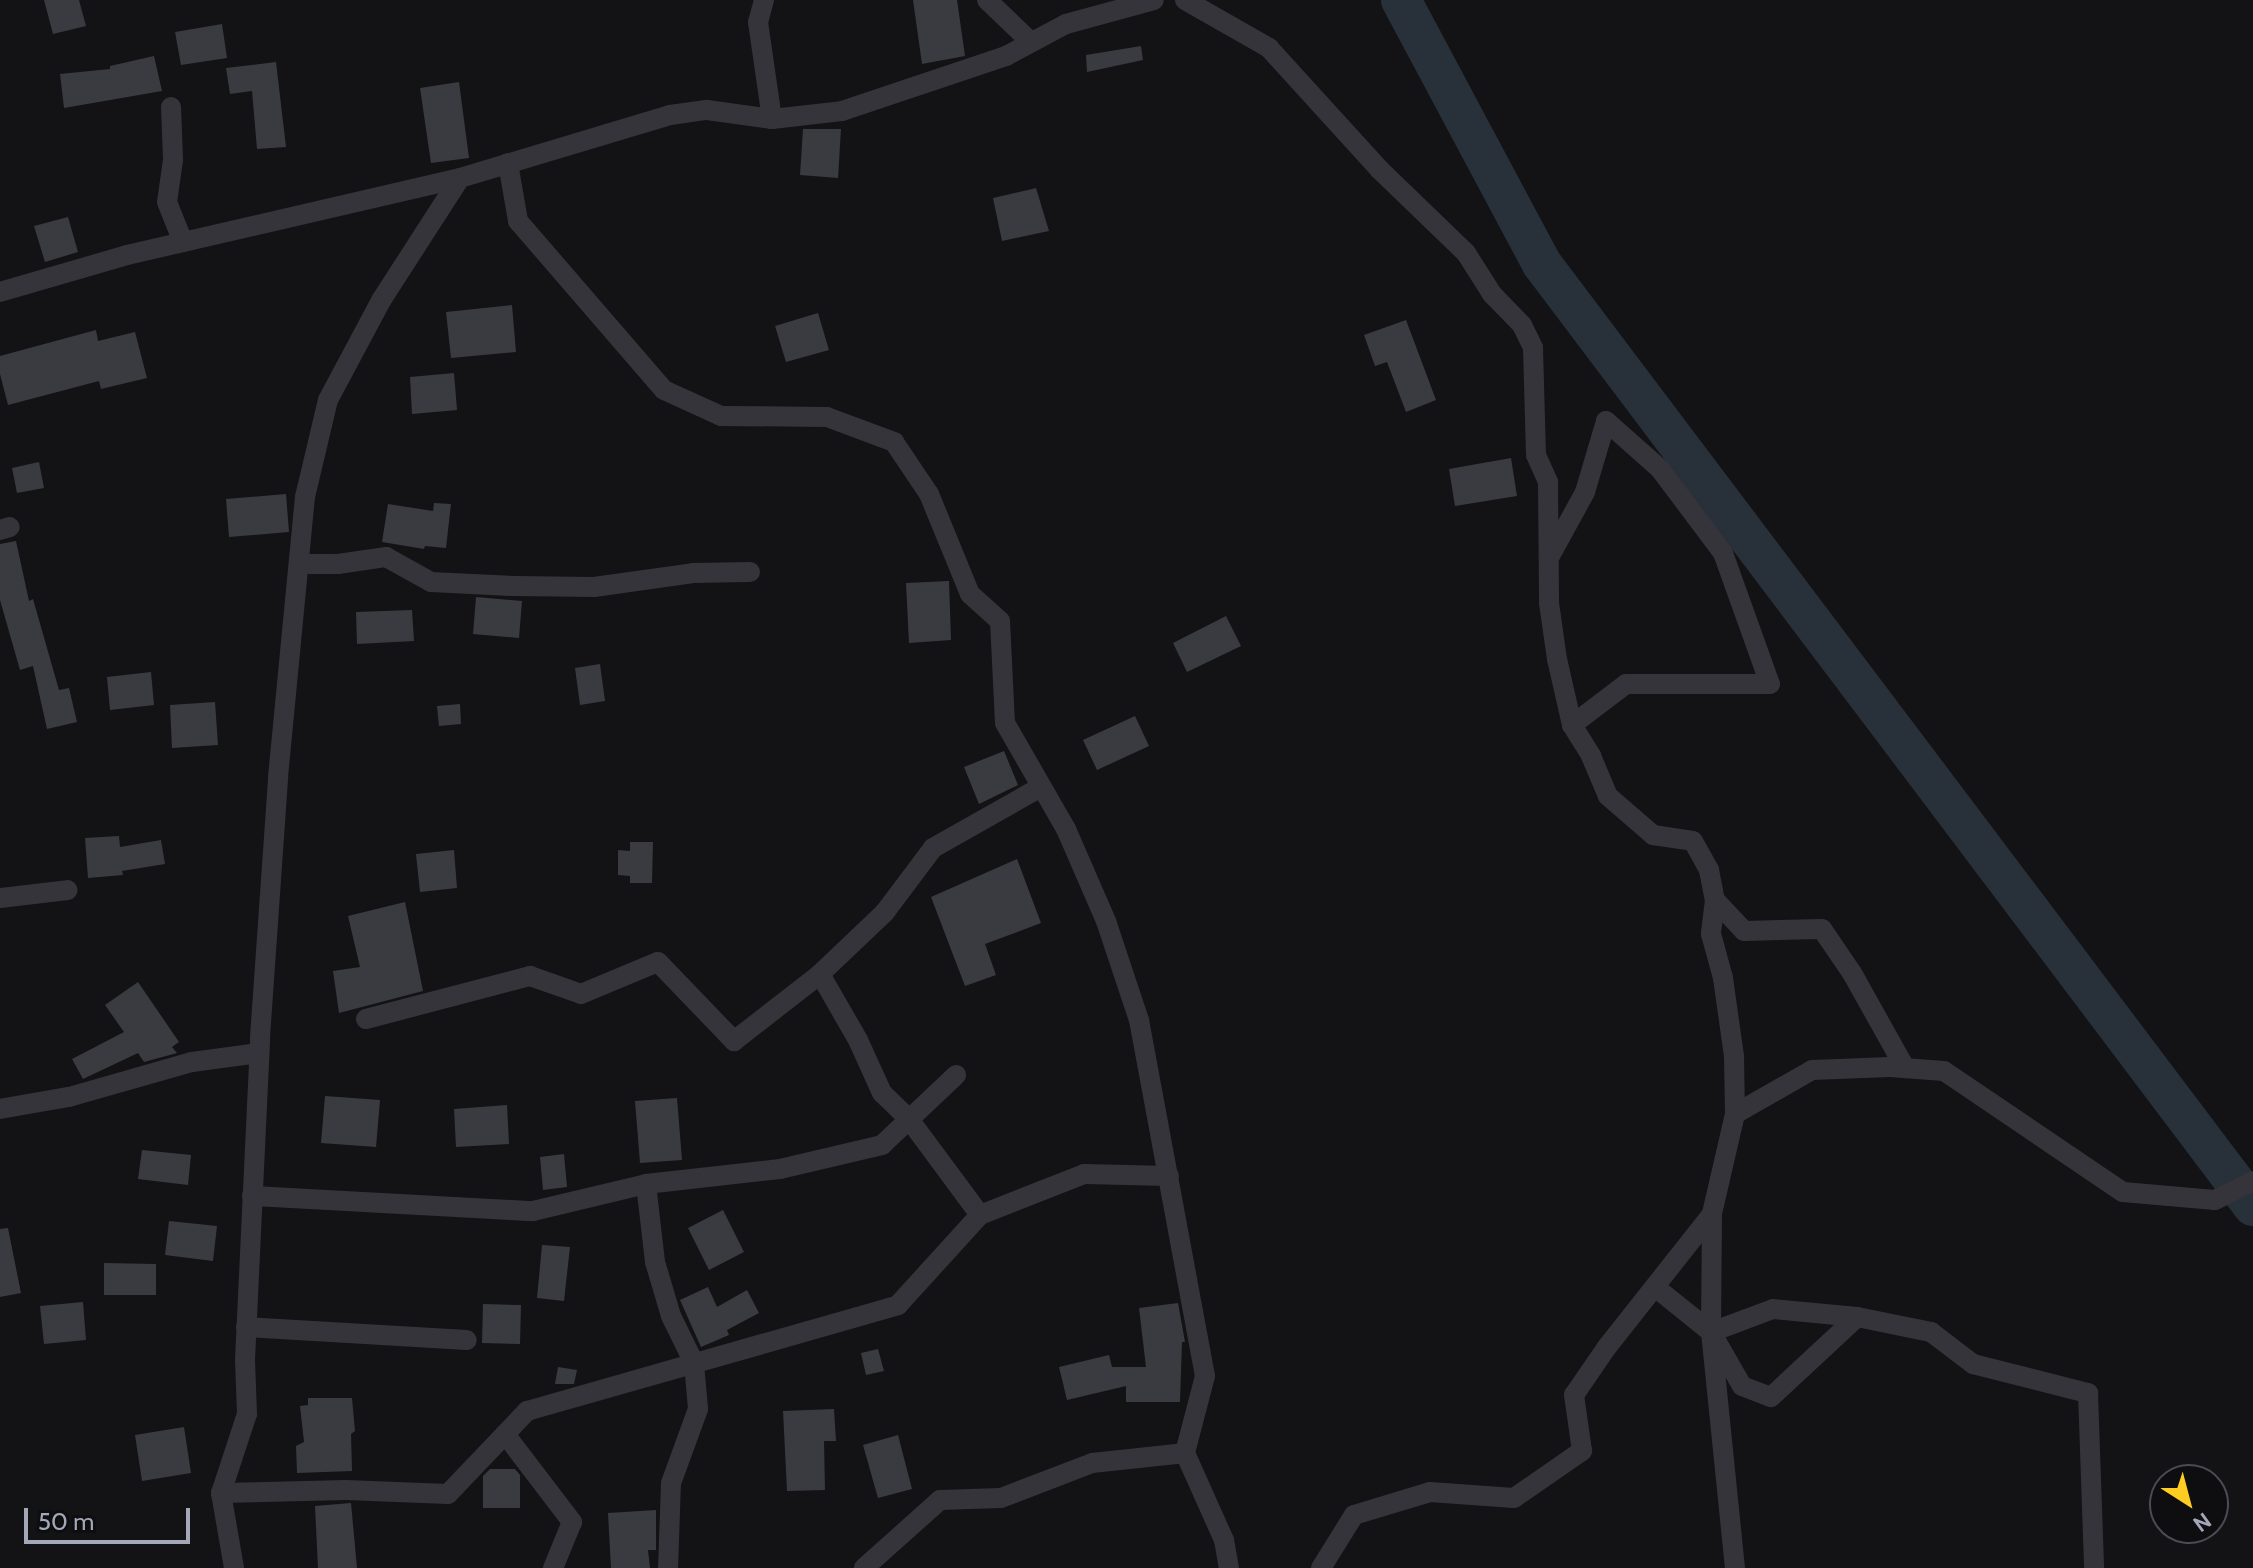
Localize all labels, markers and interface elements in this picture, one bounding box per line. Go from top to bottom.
north arrow [2149,1464,2229,1544]
scale bar [28,1492,194,1542]
text: 50 m [38,1507,94,1536]
text: N [2188,1507,2216,1538]

